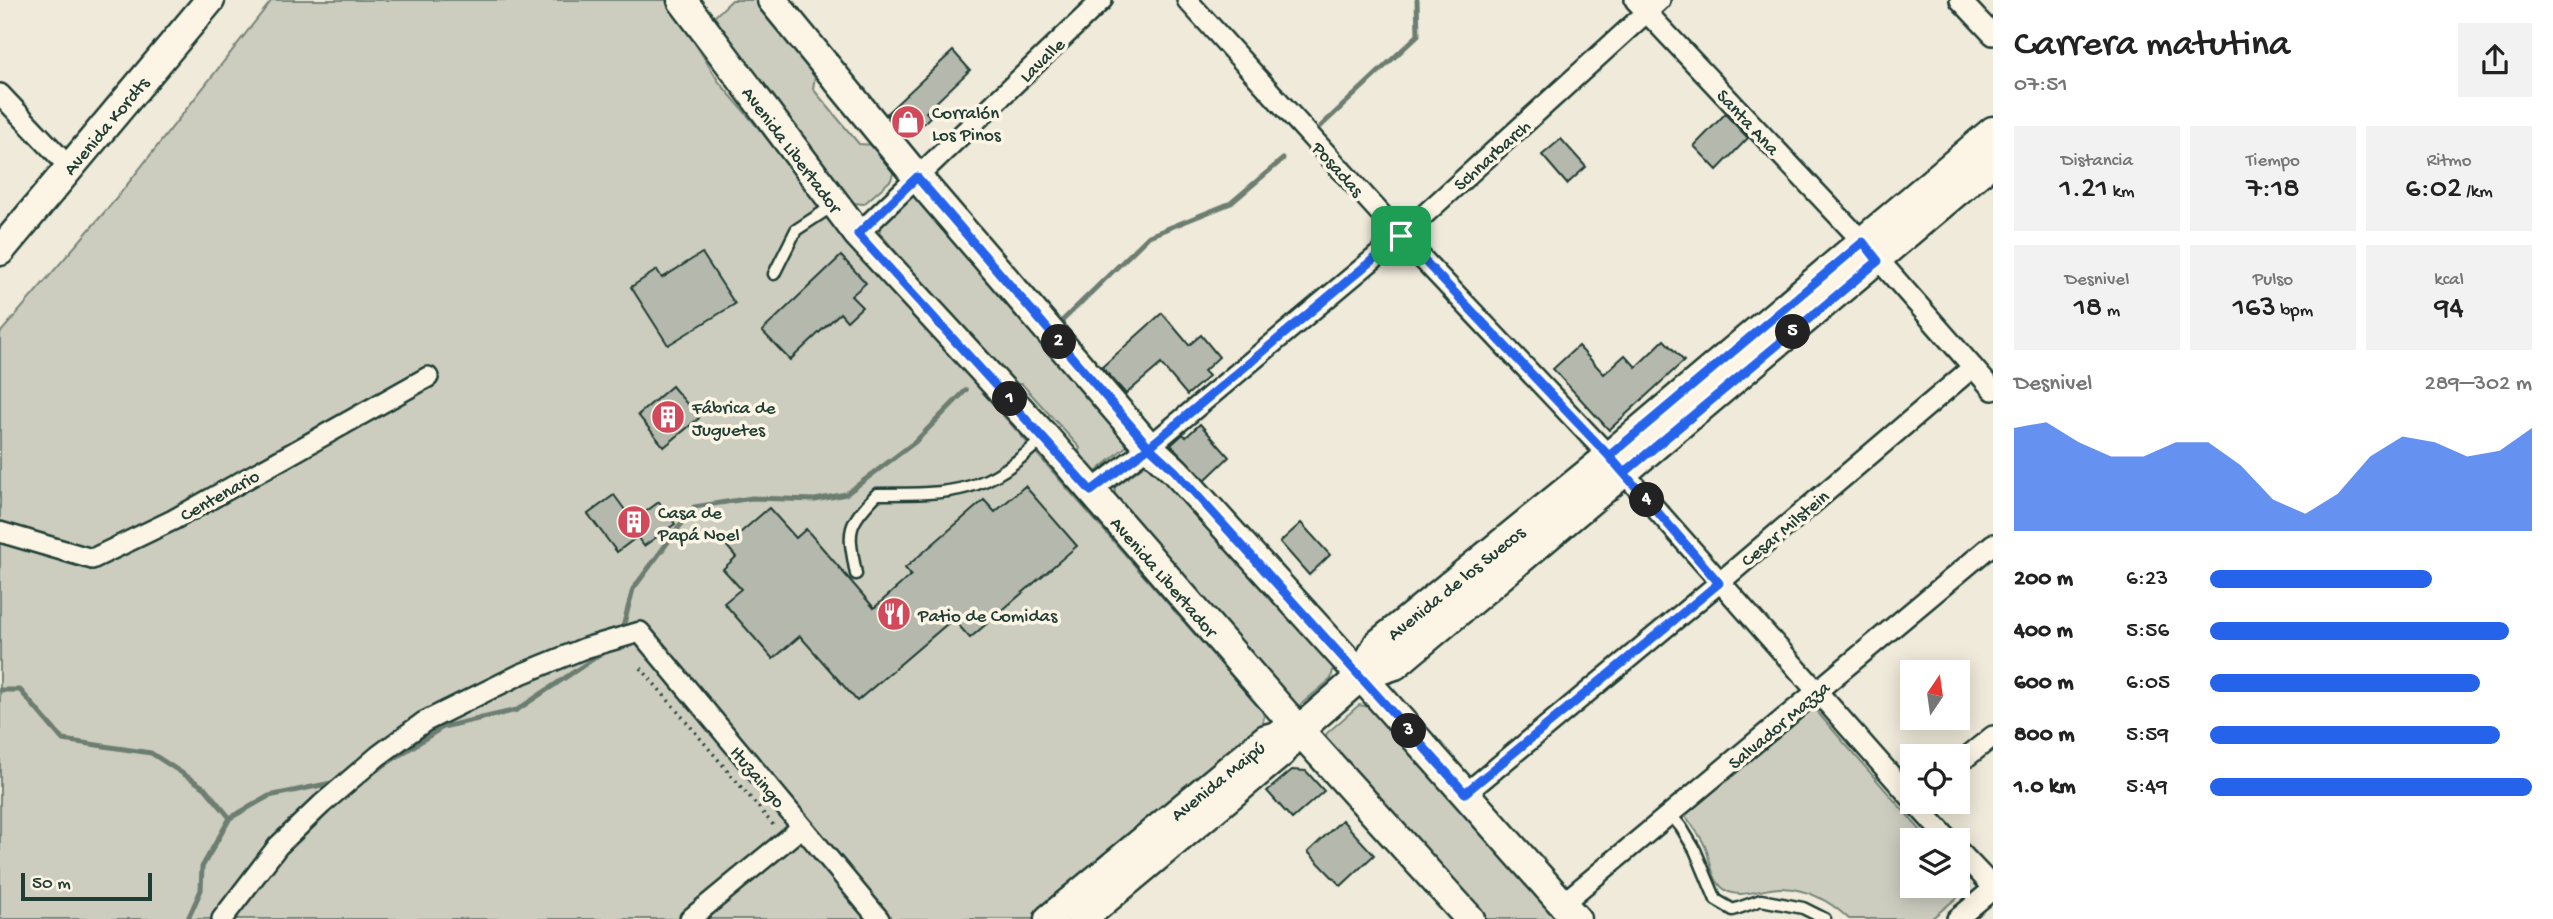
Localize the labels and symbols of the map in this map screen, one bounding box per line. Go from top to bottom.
street label: Lavalle [1016,34,1071,89]
street label: Avenida Kordts [60,72,156,181]
street label: Avenida Libertador [735,83,847,221]
street label: Santa Ana [1710,86,1784,162]
shop icon: Corralón Los Pinos [889,103,927,141]
place label: Corralón Los Pinos [932,103,1002,148]
street label: Schnarbarch [1450,116,1537,197]
street label: Posadas [1305,137,1368,204]
pin [1371,206,1431,266]
pin: 5 [1776,314,1811,350]
pin: 2 [1042,324,1076,360]
pin: 1 [992,382,1028,416]
building icon: Fábrica de Juguetes [649,398,687,436]
place label: Fábrica de Juguetes [691,398,776,443]
street label: Centenario [177,466,264,528]
pin: 4 [1630,482,1664,518]
street label: Cesar Milstein [1737,486,1835,573]
building icon: Casa de Papá Noel [615,503,653,541]
place label: Casa de Papá Noel [657,503,740,548]
street label: Avenida Libertador [1104,513,1223,645]
street label: Avenida de los Suecos [1384,521,1531,647]
restaurant icon: Patio de Comidas [875,595,913,633]
place label: Patio de Comidas [917,606,1058,629]
north arrow [1900,660,1970,730]
street label: Salvador Mazza [1725,677,1837,776]
pin: 3 [1392,714,1426,748]
street label: Avenida Maipú [1167,738,1271,828]
street label: Ituzaingo [724,743,789,814]
scale bar [21,870,152,902]

